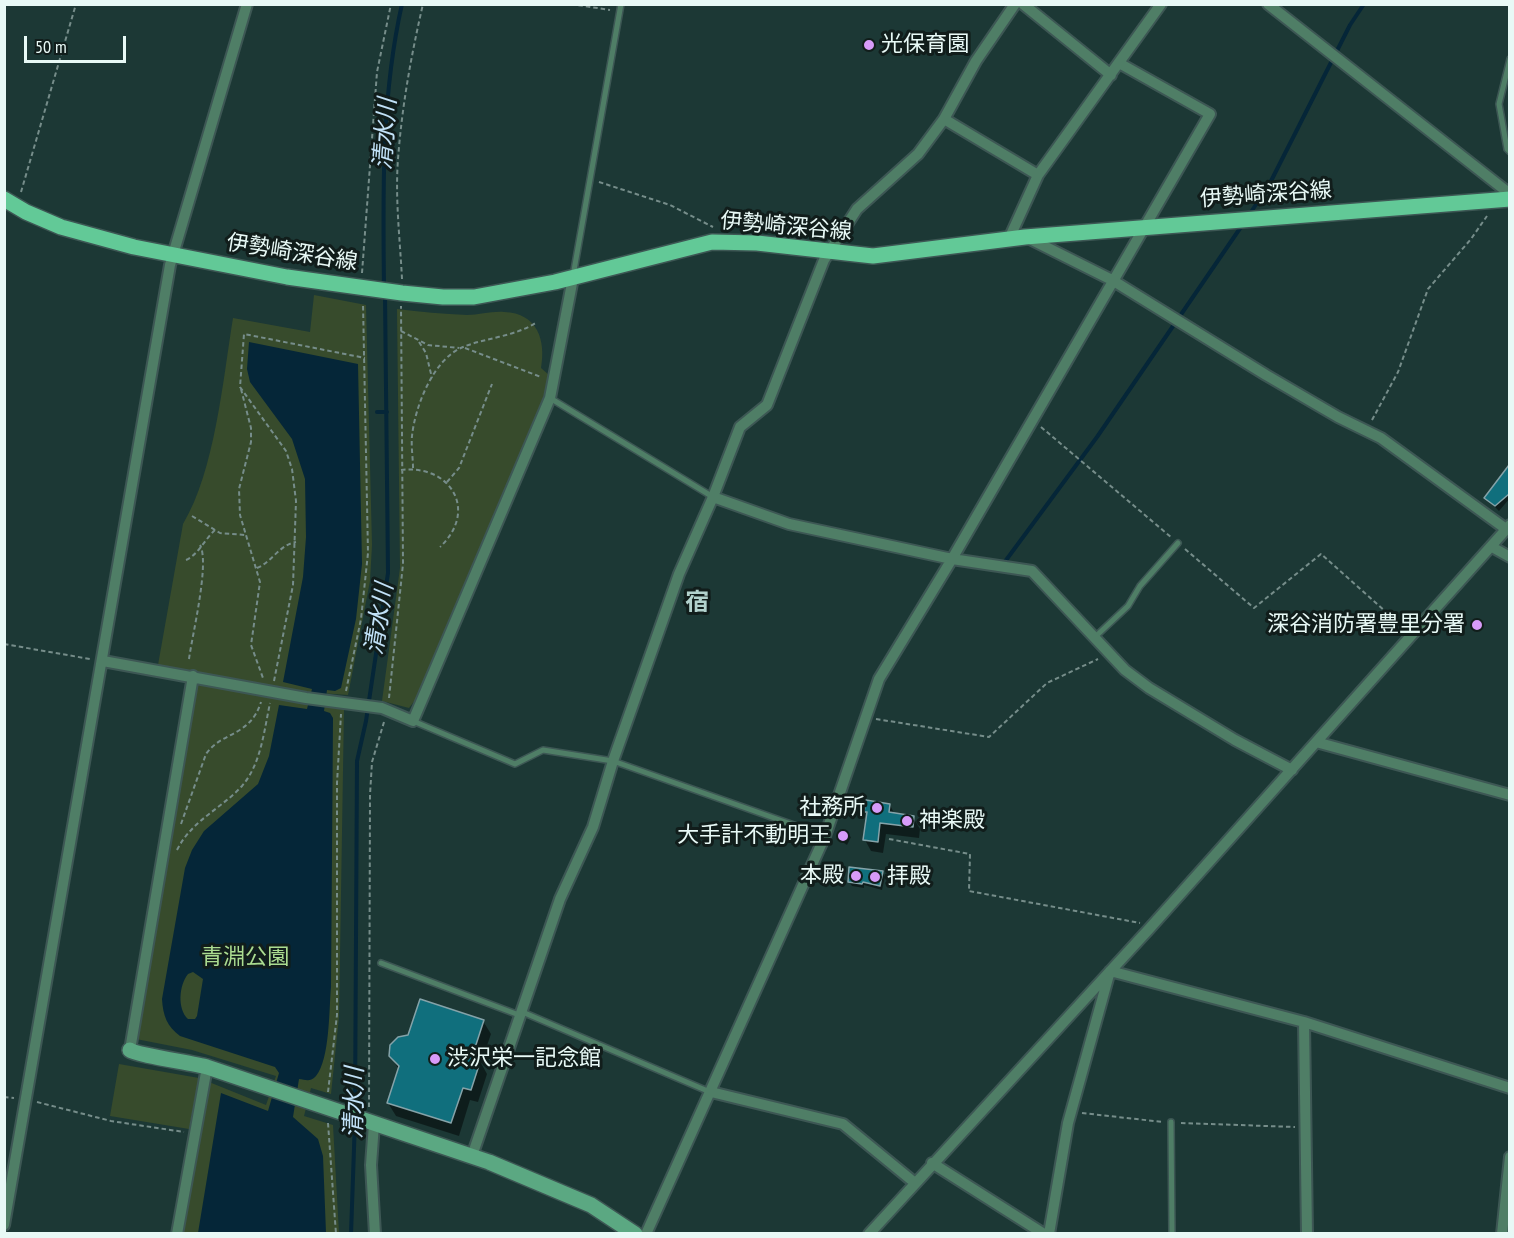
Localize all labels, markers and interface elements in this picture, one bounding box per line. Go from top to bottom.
scale bar [27,24,129,62]
place label: 光保育園 [881,32,969,58]
text: 50 m [35,35,67,58]
marker: 光保育園 [862,38,876,52]
water label: 清水川 [369,97,403,171]
street label: 伊勢崎深谷線 [1199,177,1333,213]
street label: 伊勢崎深谷線 [719,208,853,246]
street label: 伊勢崎深谷線 [225,230,359,276]
water label: 清水川 [360,581,400,657]
district label: 宿 [685,589,709,617]
place label: 深谷消防署豊里分署 [1267,612,1465,638]
marker: 深谷消防署豊里分署 [1470,618,1484,632]
place label: 社務所 [799,795,865,821]
marker: 社務所 [870,801,884,815]
place label: 神楽殿 [919,808,985,834]
marker: 神楽殿 [900,814,914,828]
place label: 大手計不動明王 [677,823,831,849]
marker: 大手計不動明王 [836,829,850,843]
place label: 本殿 [800,863,844,889]
place label: 拝殿 [887,864,931,890]
marker: 本殿 [849,869,863,883]
marker: 拝殿 [868,870,882,884]
park label: 青淵公園 [201,945,289,971]
place label: 渋沢栄一記念館 [447,1046,601,1072]
marker: 渋沢栄一記念館 [428,1052,442,1066]
water label: 清水川 [340,1067,370,1139]

